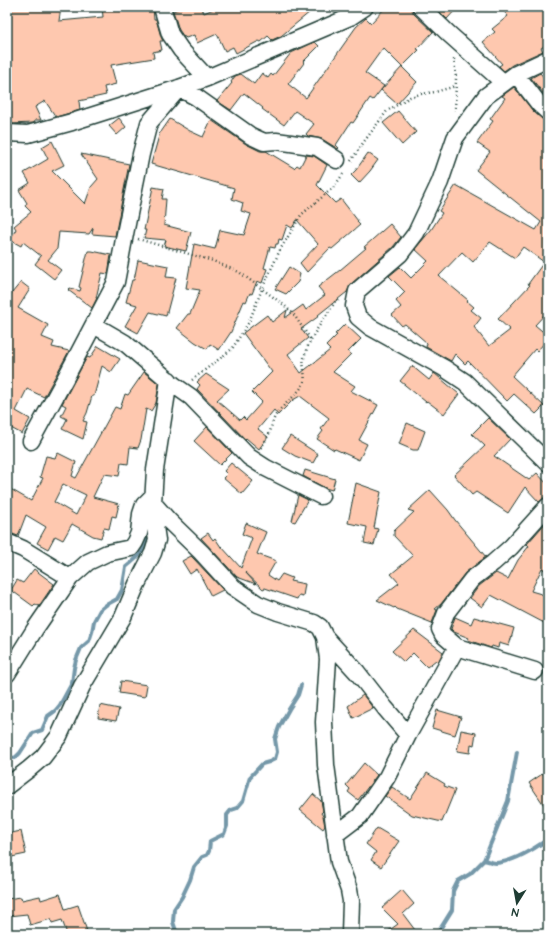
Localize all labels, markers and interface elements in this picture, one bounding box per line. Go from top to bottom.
north arrow [497,883,537,923]
text: N [510,904,520,920]

